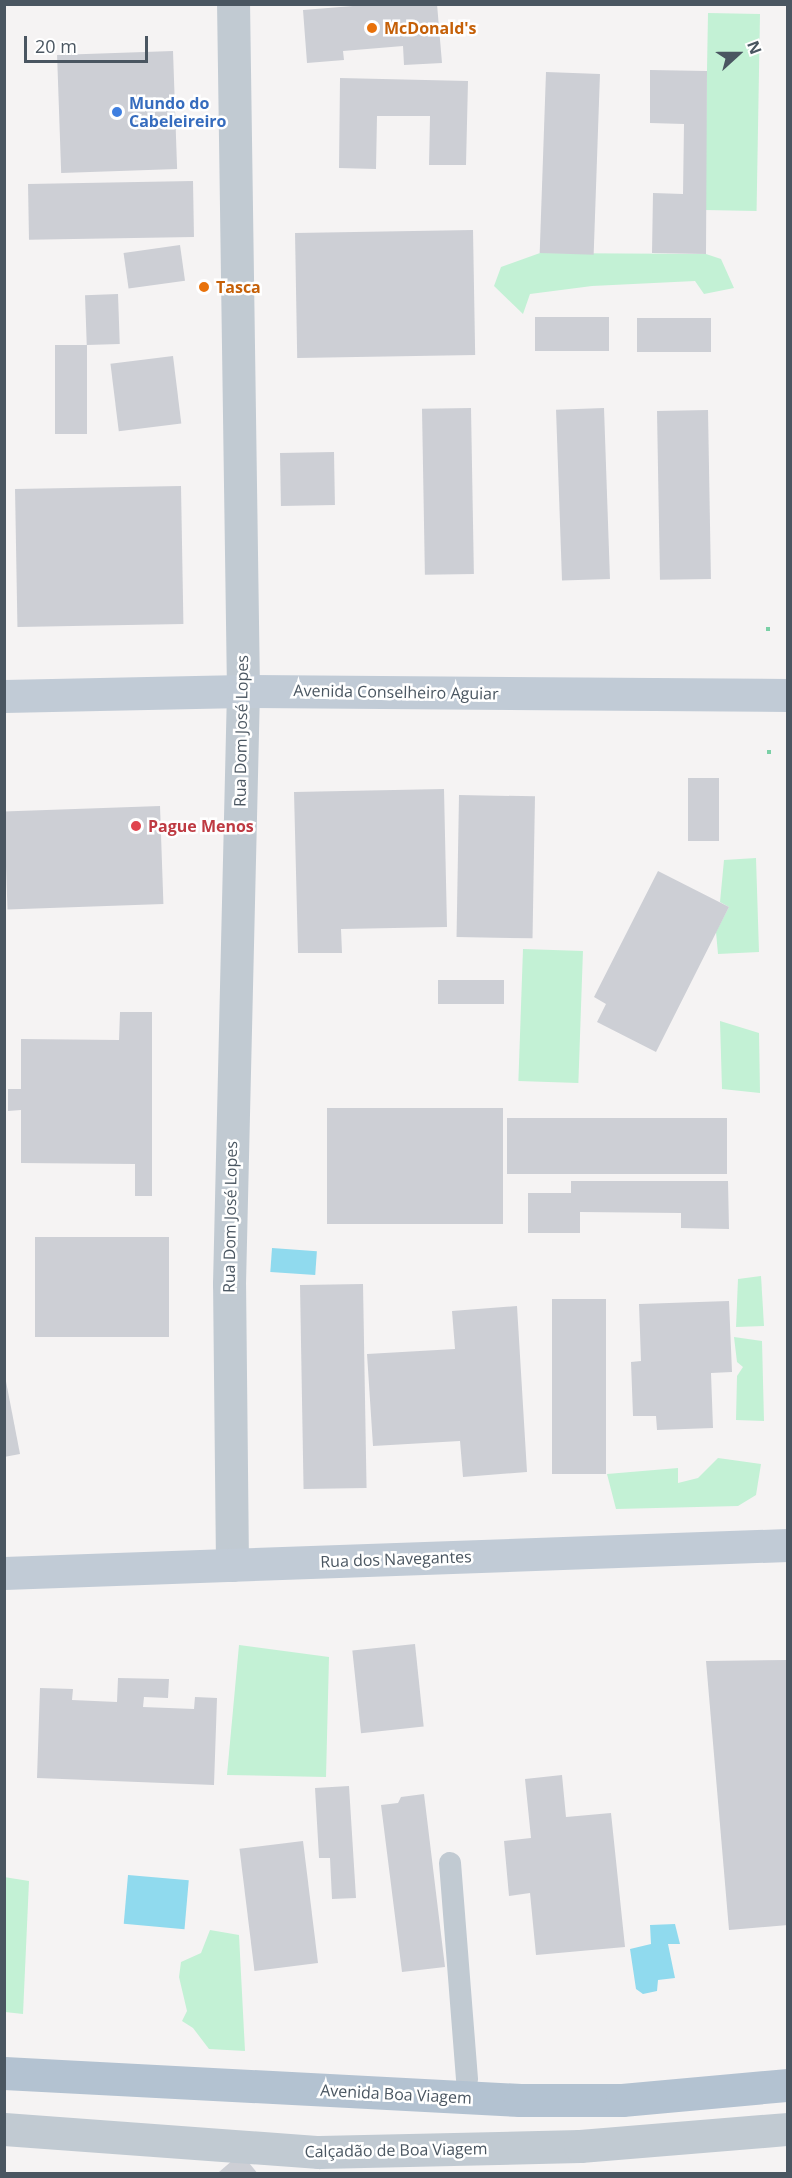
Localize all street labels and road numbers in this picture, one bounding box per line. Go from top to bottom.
street label: Rua Dom José Lopes [230,655,252,807]
street label: Avenida Conselheiro Aguiar [293,681,499,703]
street label: Rua Dom José Lopes [219,1141,241,1293]
street label: Rua dos Navegantes [320,1547,472,1571]
street label: Avenida Boa Viagem [320,2080,472,2108]
street label: Calçadão de Boa Viagem [304,2139,488,2161]

